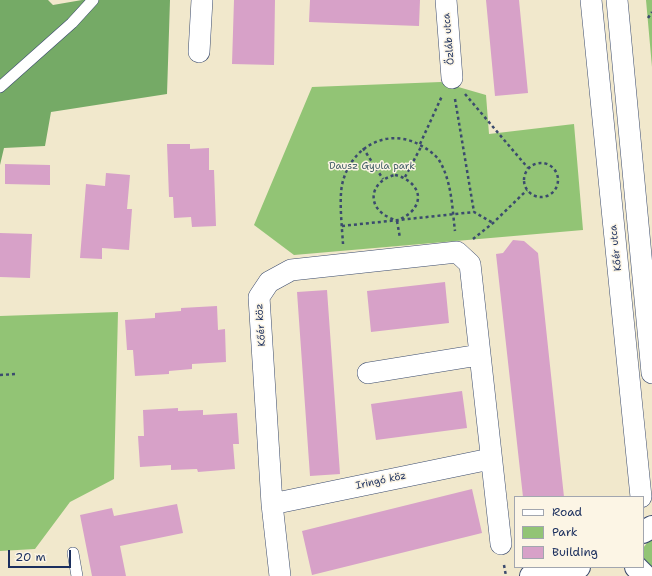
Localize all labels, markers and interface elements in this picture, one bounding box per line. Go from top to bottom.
street label: Őzláb utca [441,13,457,65]
park label: Dausz Gyula park [329,160,415,172]
street label: Kőér utca [608,224,624,272]
street label: Kőér köz [254,303,268,347]
street label: Iringó köz [355,470,407,492]
legend [514,496,644,568]
text: Road [552,504,582,520]
text: Park [552,524,578,540]
scale bar [10,542,73,568]
text: Building [552,544,598,560]
text: 20 m [15,549,46,565]

